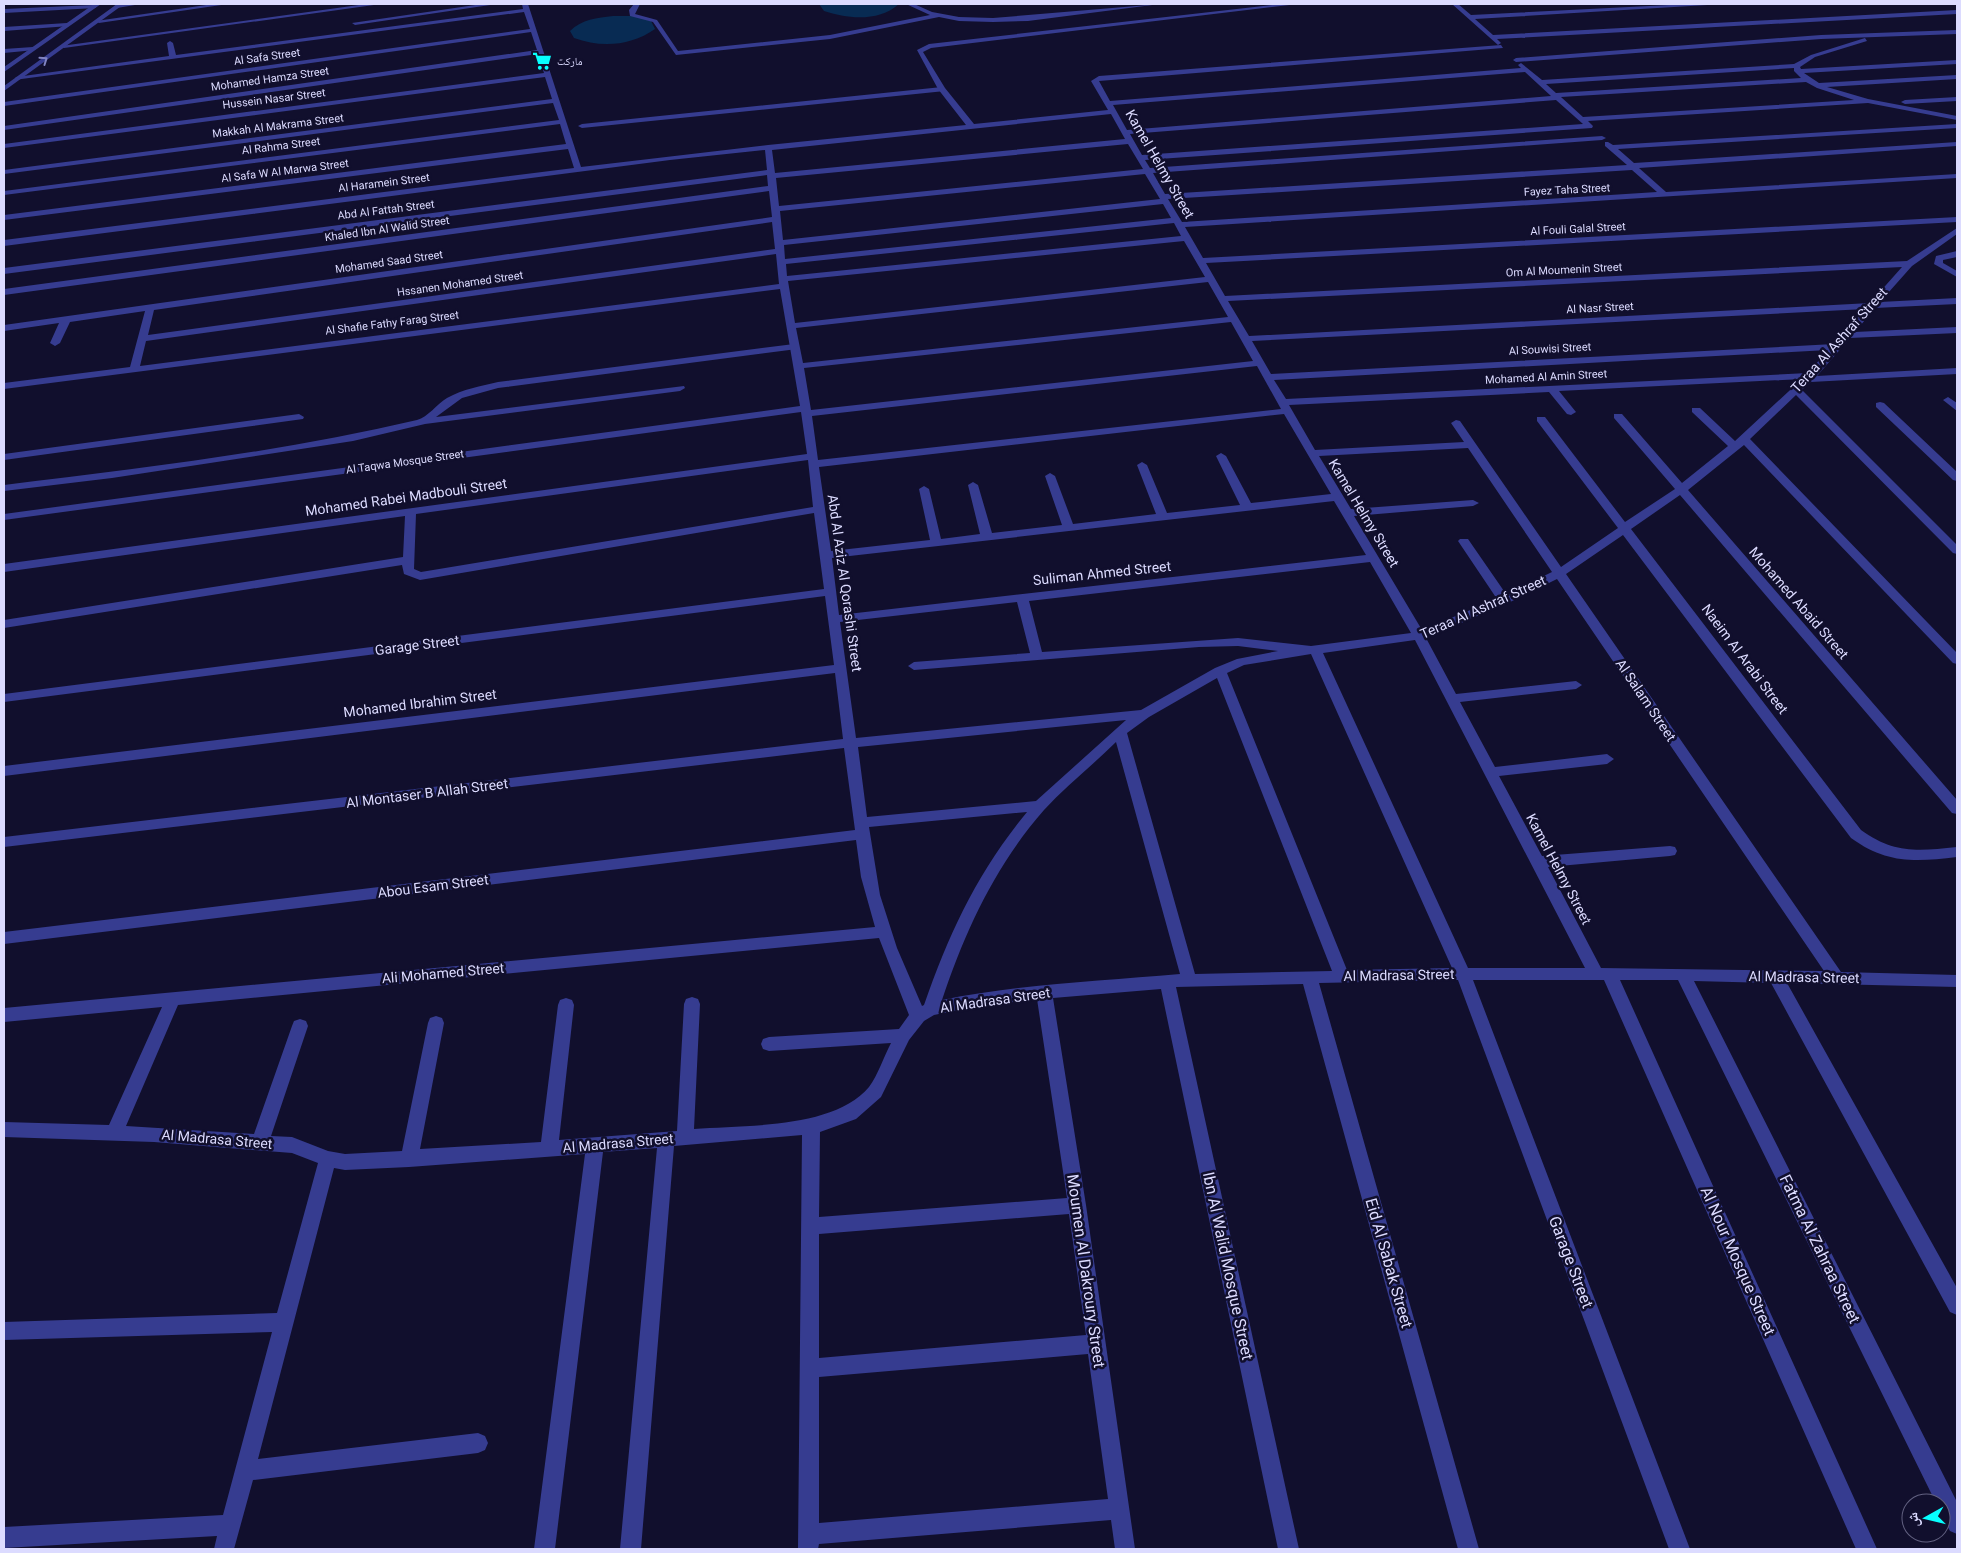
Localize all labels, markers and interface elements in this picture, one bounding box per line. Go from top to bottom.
street label: Al Safa Street [233,46,301,68]
supermarket icon: ماركت [531,50,553,72]
place label: ماركت [557,55,583,68]
one-way arrow [38,57,47,67]
street label: Mohamed Hamza Street [210,64,330,94]
street label: Hussein Nasar Street [222,86,327,112]
street label: Kamel Helmy Street [1122,107,1198,222]
street label: Makkah Al Makrama Street [212,111,345,141]
street label: Al Rahma Street [241,135,321,157]
street label: Al Safa W Al Marwa Street [221,157,350,185]
street label: Al Haramein Street [338,171,431,195]
street label: Fayez Taha Street [1523,181,1611,199]
street label: Abd Al Fattah Street [337,198,436,222]
street label: Khaled Ibn Al Walid Street [324,214,451,244]
street label: Al Fouli Galal Street [1530,220,1626,238]
street label: Mohamed Saad Street [334,248,444,276]
street label: Om Al Moumenin Street [1505,260,1623,280]
street label: Hssanen Mohamed Street [396,269,524,299]
street label: Teraa Al Ashraf Street [1788,284,1891,396]
street label: Al Nasr Street [1566,300,1634,316]
street label: Al Shafie Fathy Farag Street [324,308,460,338]
street label: Al Souwisi Street [1508,340,1592,358]
street label: Mohamed Al Amin Street [1485,367,1608,387]
street label: Al Taqwa Mosque Street [345,447,465,477]
street label: Kamel Helmy Street [1325,456,1403,570]
street label: Mohamed Rabei Madbouli Street [304,475,508,519]
street label: Abd Al Aziz Al Qorashi Street [825,493,865,673]
street label: Mohamed Abaid Street [1746,544,1852,662]
street label: Suliman Ahmed Street [1032,558,1172,588]
street label: Teraa Al Ashraf Street [1418,572,1549,642]
street label: Naeim Al Arabi Street [1699,601,1792,717]
street label: Garage Street [374,632,461,658]
street label: Al Salam Street [1613,656,1680,744]
street label: Mohamed Ibrahim Street [343,686,498,720]
street label: Al Montaser B Allah Street [345,775,509,811]
street label: Kamel Helmy Street [1523,811,1595,927]
street label: Abou Esam Street [377,871,490,901]
street label: Ali Mohamed Street [381,960,505,986]
street label: Al Madrasa Street [1343,966,1455,984]
street label: Al Madrasa Street [1748,968,1860,986]
street label: Al Madrasa Street [939,984,1052,1016]
street label: Al Madrasa Street [161,1126,273,1152]
street label: Al Madrasa Street [562,1130,674,1156]
street label: Ibn Al Walid Mosque Street [1199,1170,1257,1362]
street label: Fatma Al Zahraa Street [1776,1171,1864,1327]
street label: Moumen Al Dakroury Street [1063,1173,1109,1369]
street label: Al Nour Mosque Street [1697,1184,1779,1338]
street label: Eid Al Sabak Street [1361,1196,1417,1330]
street label: Garage Street [1545,1213,1597,1311]
north arrow [1901,1493,1951,1543]
text: ش [1904,1511,1923,1528]

